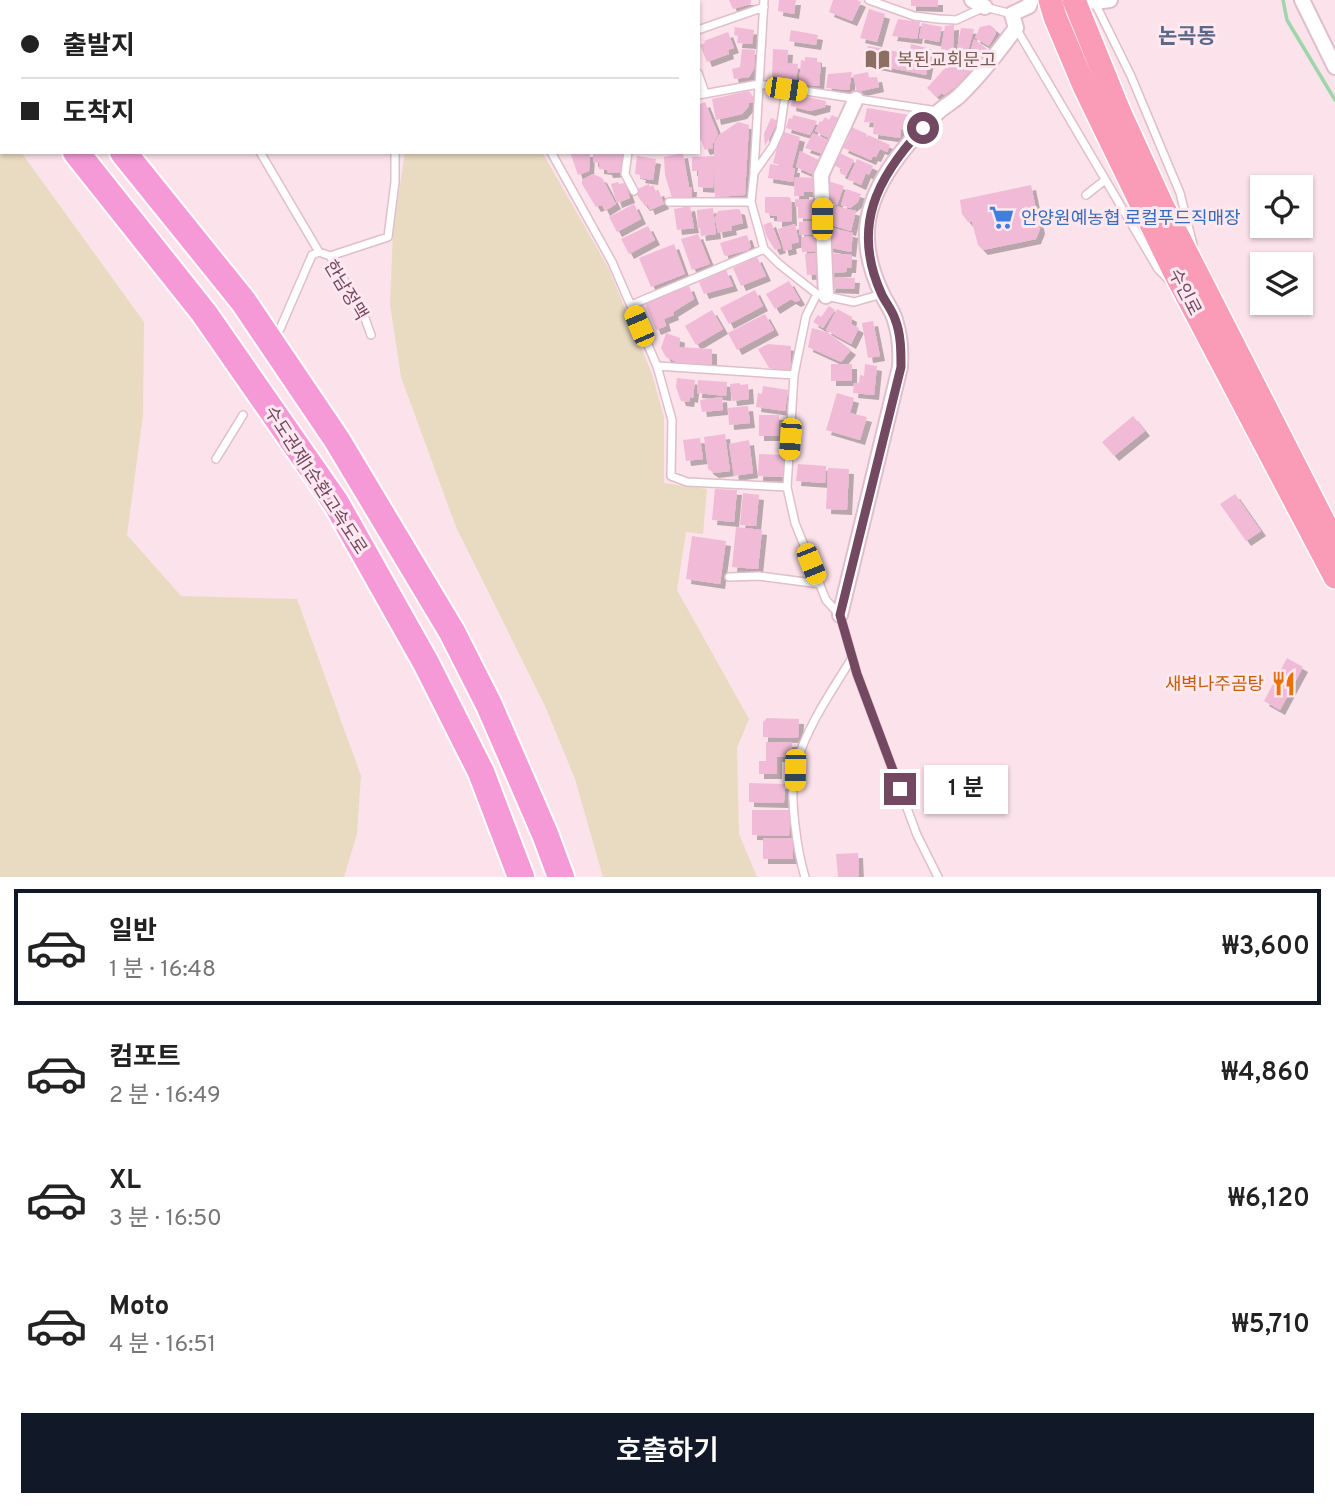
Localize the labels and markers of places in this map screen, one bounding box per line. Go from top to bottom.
library icon: 복된교회문고 [863,46,891,74]
place label: 복된교회문고 [897,50,996,73]
supermarket icon: 안양원예농협 로컬푸드직매장 [987,204,1015,232]
place label: 안양원예농협 로컬푸드직매장 [1021,208,1241,231]
restaurant icon: 새벽나주곰탕 [1270,670,1298,698]
place label: 새벽나주곰탕 [1165,674,1264,697]

